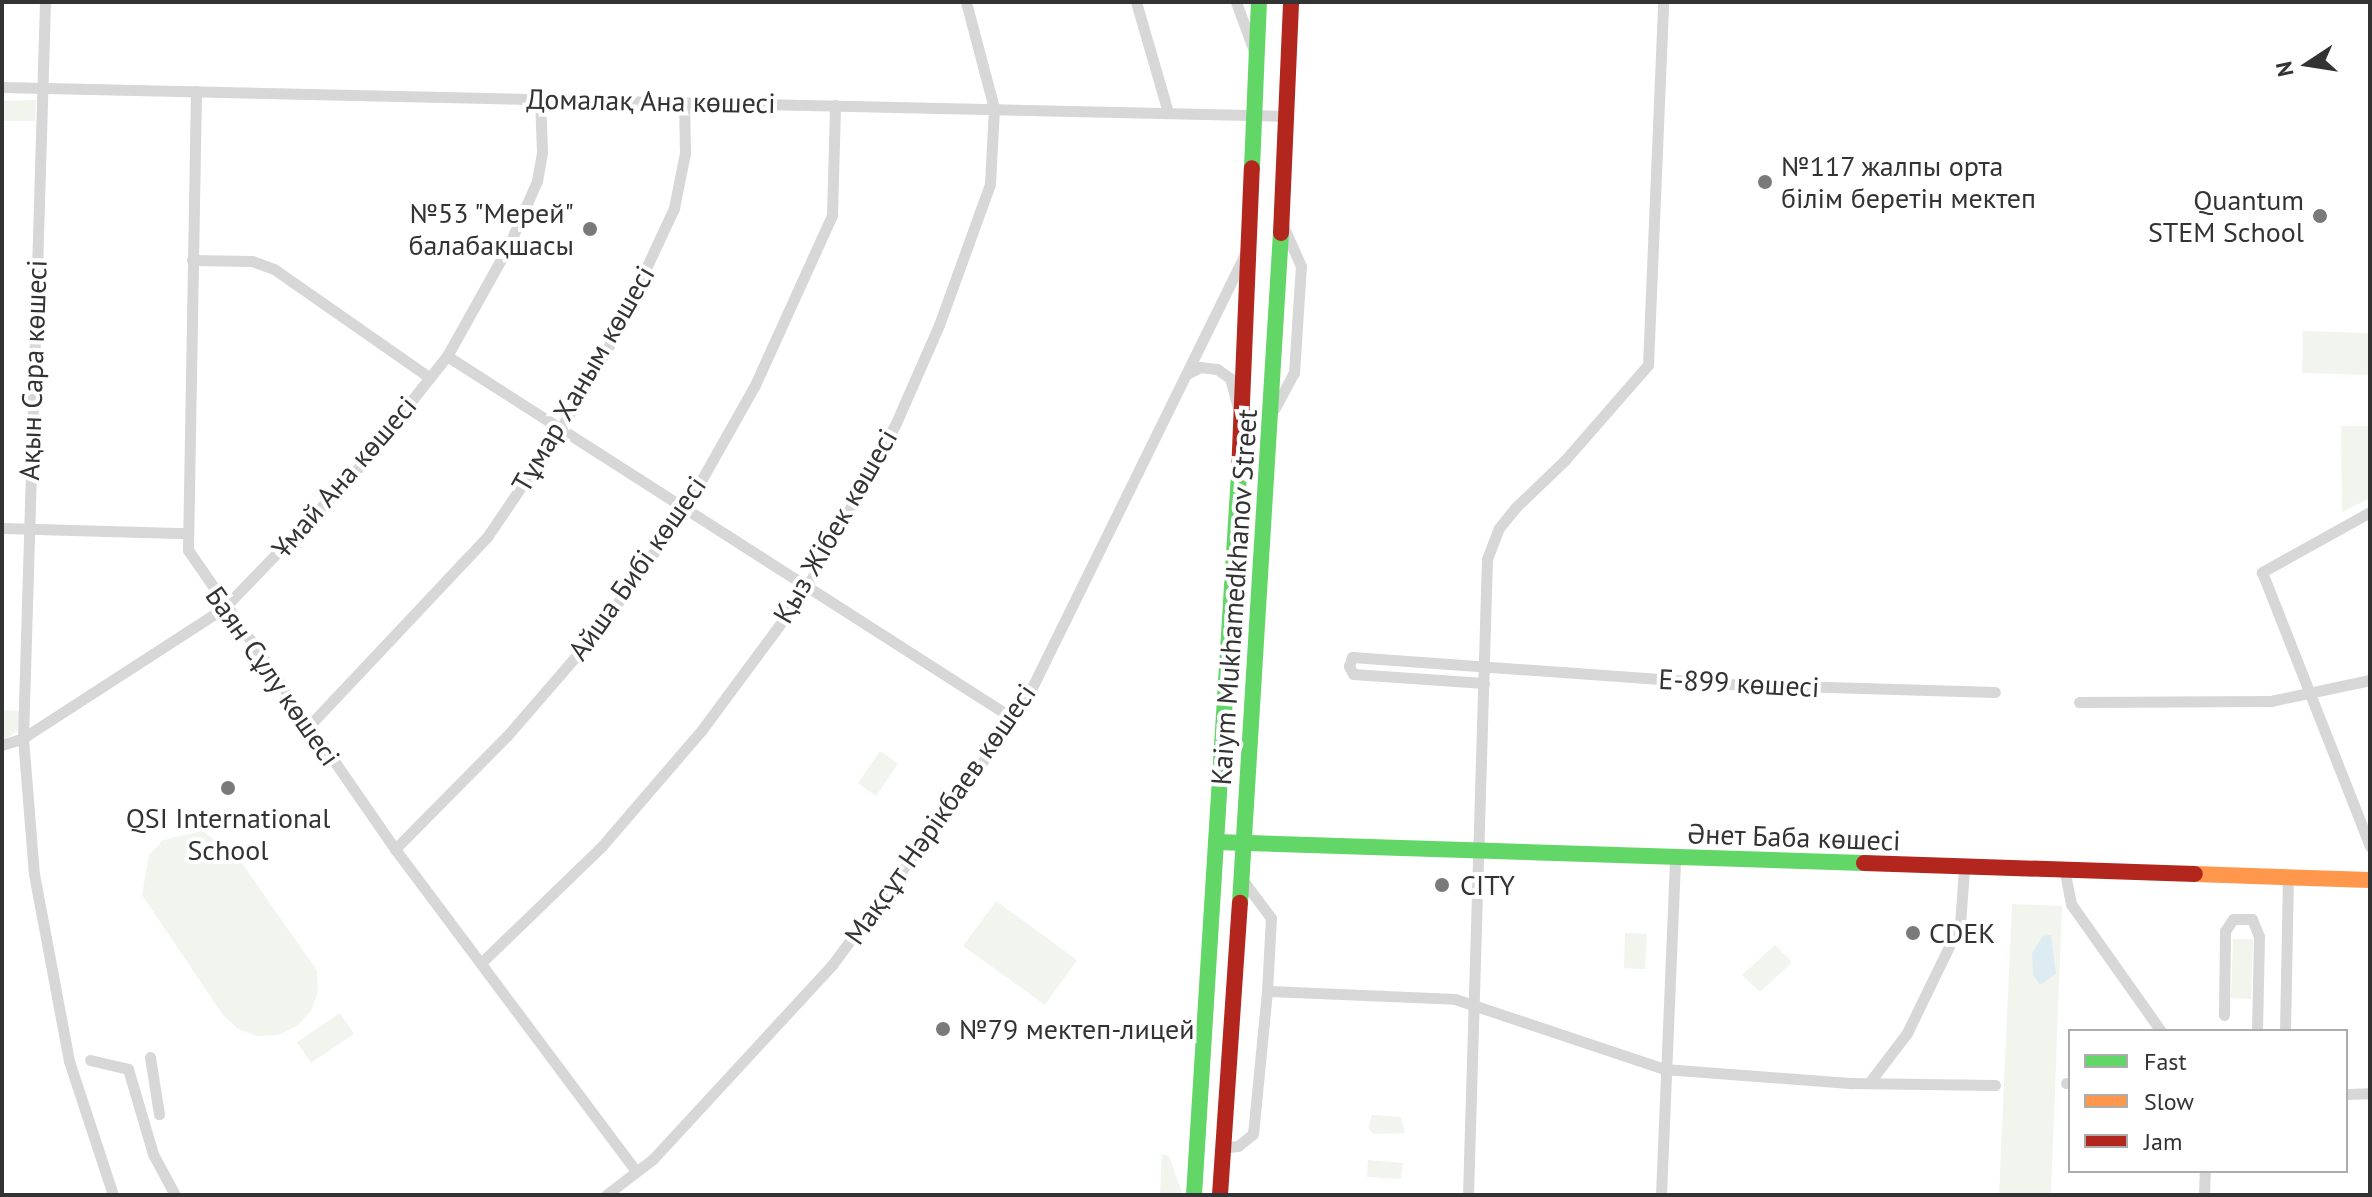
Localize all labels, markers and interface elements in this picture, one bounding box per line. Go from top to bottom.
north arrow [2268,24,2348,104]
text: N [2269,59,2300,79]
street label: Домалақ Ана көшесі [526,82,776,120]
place label: №117 жалпы орта білім беретін мектеп [1781,149,2036,215]
marker: №117 жалпы орта білім беретін мектеп [1756,173,1774,191]
place label: Quantum STEM School [2148,183,2304,249]
place label: №53 "Мерей" балабақшасы [408,196,574,262]
marker: Quantum STEM School [2311,207,2329,225]
marker: №53 "Мерей" балабақшасы [581,220,599,238]
street label: Ақын Сара көшесі [12,259,54,481]
street label: Тұмар Ханым көшесі [504,259,662,499]
street label: Ұмай Ана көшесі [264,389,424,565]
street label: Kaiym Mukhamedkhanov Street [1204,407,1264,787]
street label: Қыз Жібек көшесі [766,423,904,629]
street label: Айша Бибі көшесі [561,469,713,667]
street label: Баян Сұлу көшесі [198,580,348,772]
street label: Е-899 көшесі [1658,662,1820,704]
street label: Мақсұт Нәрікбаев көшесі [837,677,1043,951]
marker: QSI International School [219,779,237,797]
place label: QSI International School [126,801,330,867]
street label: Әнет Баба көшесі [1686,816,1902,858]
place label: CITY [1460,868,1515,902]
marker: CITY [1431,874,1453,896]
place label: CDEK [1929,916,1995,950]
marker: CDEK [1904,924,1922,942]
place label: №79 мектеп-лицей [959,1012,1195,1046]
marker: №79 мектеп-лицей [934,1020,952,1038]
legend [2068,1029,2348,1173]
text: Fast [2144,1046,2187,1077]
text: Slow [2144,1086,2194,1117]
text: Jam [2144,1126,2182,1157]

